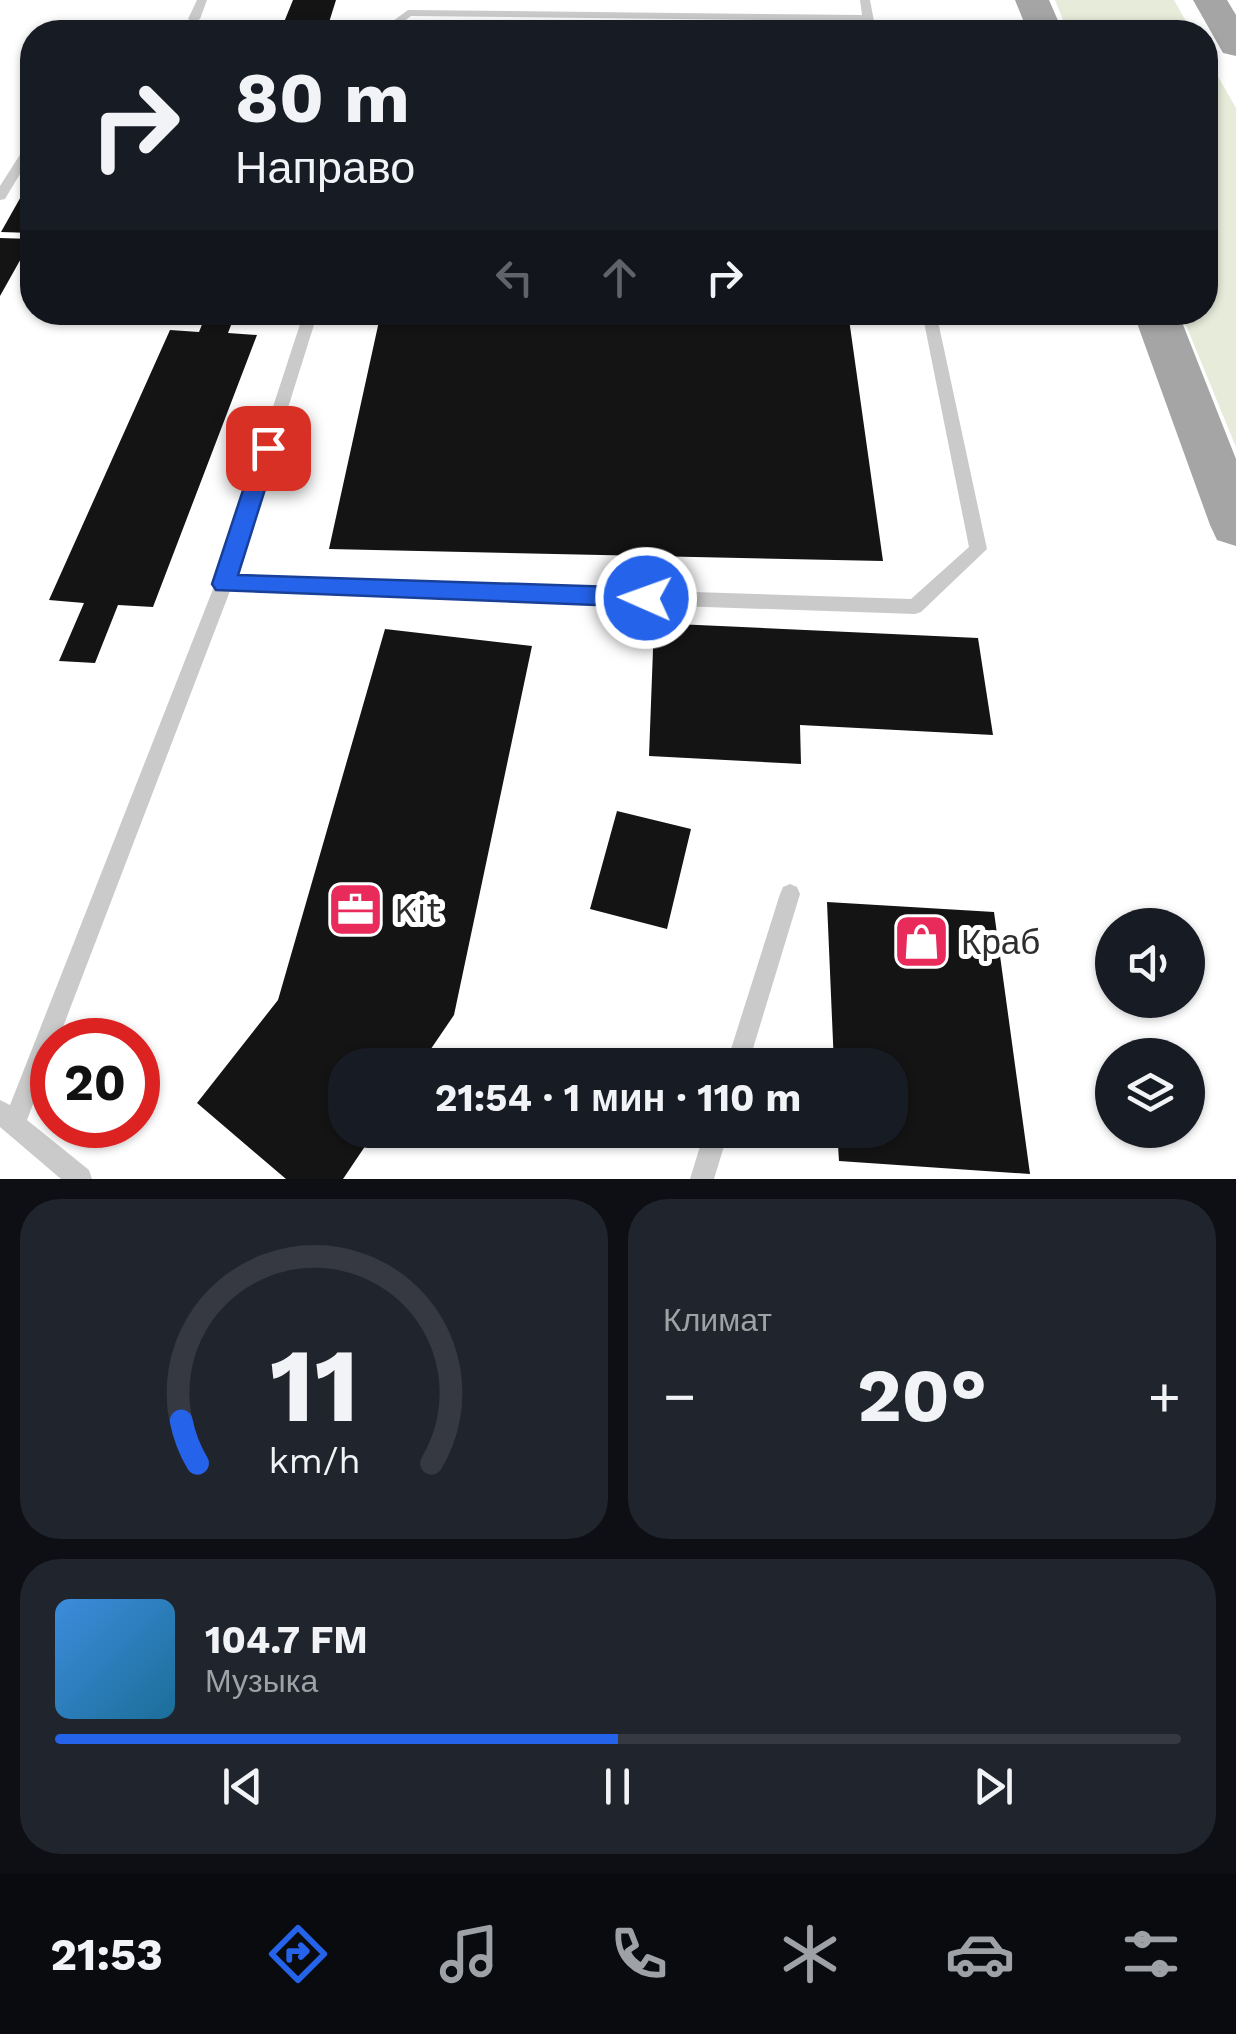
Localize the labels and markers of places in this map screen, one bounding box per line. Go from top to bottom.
pin [226,406,311,491]
office icon: Kit [325,880,385,940]
place label: Kit [394,889,441,931]
shop icon: Краб [892,912,952,972]
place label: Краб [961,921,1040,963]

